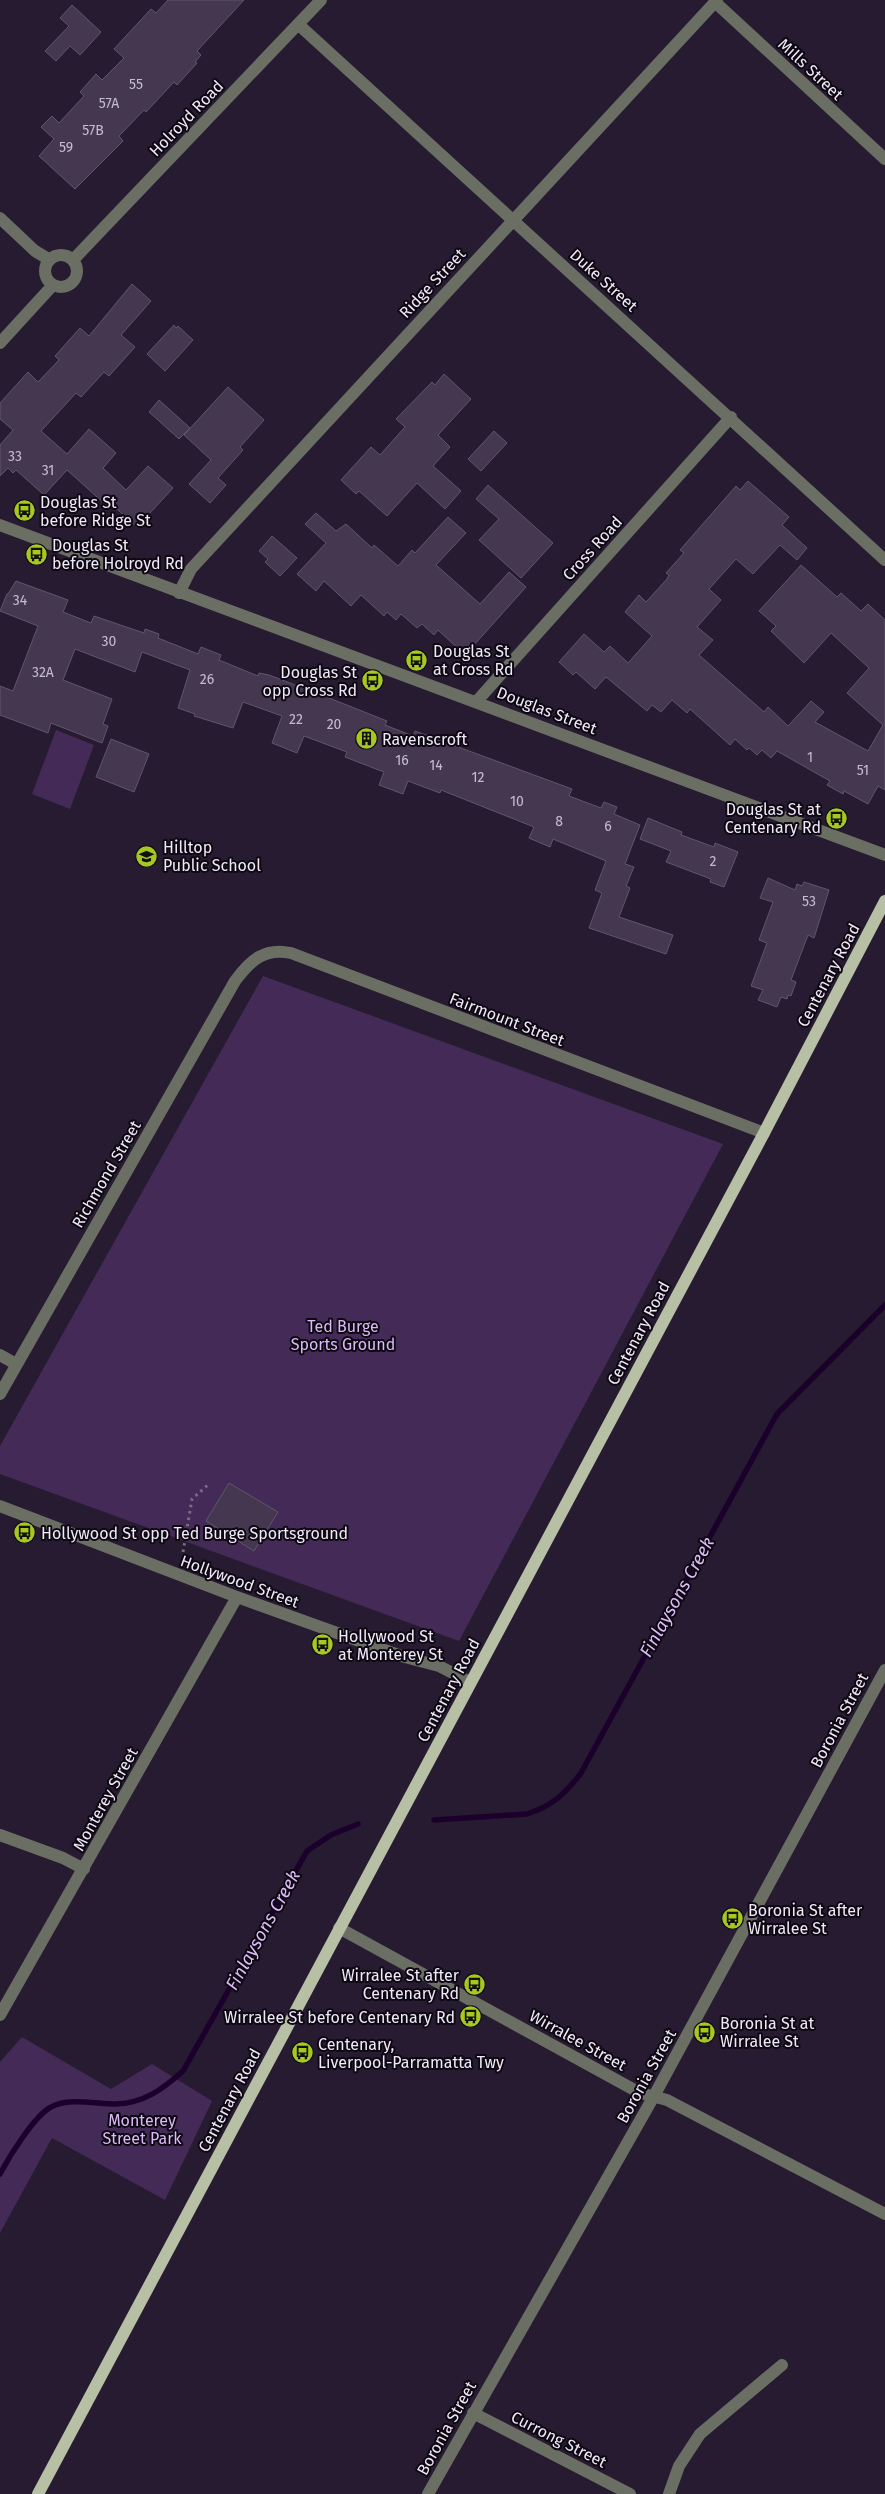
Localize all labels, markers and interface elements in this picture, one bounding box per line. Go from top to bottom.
street label: Mills Street [774,35,847,104]
house number: 55 [129,76,143,93]
street label: Holroyd Road [145,76,227,160]
house number: 57A [99,95,119,112]
house number: 57B [82,122,104,139]
house number: 59 [59,139,73,156]
street label: Ridge Street [395,244,470,322]
street label: Duke Street [566,245,641,316]
house number: 33 [8,448,22,465]
house number: 31 [42,462,54,479]
place label: Douglas St before Ridge St [40,493,151,530]
bus stop icon: Douglas St before Ridge St [12,499,36,523]
street label: Cross Road [559,512,626,584]
place label: Douglas St before Holroyd Rd [52,536,184,573]
bus stop icon: Douglas St before Holroyd Rd [24,542,48,566]
house number: 34 [13,592,28,609]
house number: 30 [102,633,117,650]
place label: Douglas St at Cross Rd [433,642,514,679]
bus stop icon: Douglas St at Cross Rd [405,648,429,672]
place label: Douglas St opp Cross Rd [263,663,357,700]
house number: 32A [32,664,54,681]
bus stop icon: Douglas St opp Cross Rd [361,669,385,693]
house number: 26 [200,671,214,688]
street label: Douglas Street [494,683,600,738]
house number: 22 [289,711,303,728]
house number: 20 [327,716,342,733]
building icon: Ravenscroft [354,727,378,751]
place label: Ravenscroft [382,730,467,749]
house number: 1 [807,749,813,766]
house number: 16 [395,752,409,769]
house number: 14 [429,757,443,774]
house number: 51 [857,762,869,779]
house number: 12 [472,769,485,786]
house number: 10 [510,793,524,810]
place label: Douglas St at Centenary Rd [725,800,821,837]
bus stop icon: Douglas St at Centenary Rd [825,806,849,830]
house number: 8 [555,813,563,830]
house number: 6 [604,818,612,835]
place label: Hilltop Public School [163,838,261,875]
school or university icon: Hilltop Public School [135,844,159,868]
house number: 2 [710,853,717,870]
house number: 53 [802,893,816,910]
street label: Centenary Road [793,920,864,1030]
street label: Fairmount Street [447,989,567,1050]
street label: Richmond Street [68,1117,145,1231]
street label: Centenary Road [603,1278,674,1388]
park label: Ted Burge Sports Ground [291,1317,395,1354]
bus stop icon: Hollywood St opp Ted Burge Sportsground [13,1521,37,1545]
place label: Hollywood St opp Ted Burge Sportsground [41,1524,348,1543]
water label: Finlaysons Creek [635,1533,719,1661]
street label: Hollywood Street [178,1551,302,1612]
place label: Hollywood St at Monterey St [338,1627,443,1664]
bus stop icon: Hollywood St at Monterey St [310,1633,334,1657]
street label: Centenary Road [413,1635,484,1745]
street label: Boronia Street [807,1670,872,1771]
street label: Monterey Street [69,1744,142,1854]
water label: Finlaysons Creek [221,1866,305,1994]
place label: Boronia St after Wirralee St [748,1901,863,1938]
bus stop icon: Boronia St after Wirralee St [720,1907,744,1931]
place label: Wirralee St after Centenary Rd [341,1966,460,2003]
bus stop icon: Wirralee St after Centenary Rd [463,1972,487,1996]
bus stop icon: Wirralee St before Centenary Rd [459,2005,483,2029]
street label: Wirralee Street [526,2006,630,2075]
place label: Wirralee St before Centenary Rd [224,2008,455,2027]
place label: Boronia St at Wirralee St [720,2014,814,2051]
bus stop icon: Boronia St at Wirralee St [692,2020,716,2044]
street label: Boronia Street [613,2026,680,2126]
place label: Centenary, Liverpool-Parramatta Twy [318,2035,504,2072]
bus stop icon: Centenary, Liverpool-Parramatta Twy [290,2041,314,2065]
street label: Centenary Road [194,2045,265,2155]
park label: Monterey Street Park [102,2111,182,2148]
street label: Boronia Street [413,2378,480,2478]
street label: Currong Street [508,2407,610,2472]

